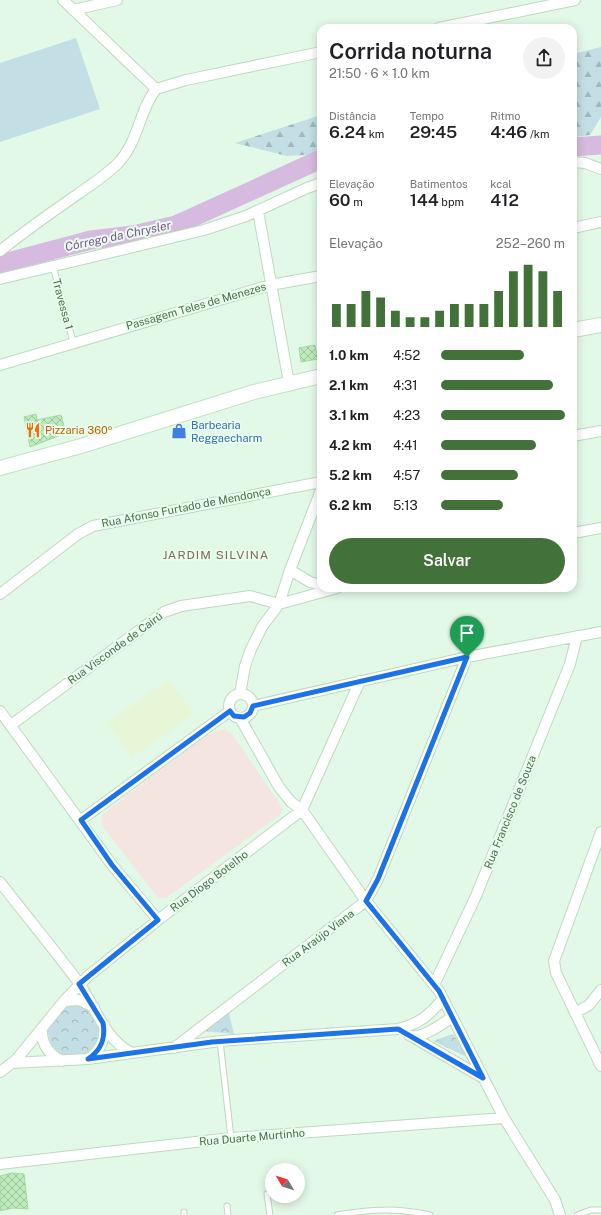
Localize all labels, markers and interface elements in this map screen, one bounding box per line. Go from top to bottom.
button: share [523,37,565,79]
text: Corrida noturna [329,38,492,64]
text: 21:50 · 6 × 1.0 km [329,66,430,81]
text: Distância [329,110,376,122]
text: Tempo [410,110,444,122]
text: Ritmo [490,110,520,122]
text: 6.24 [329,122,366,142]
text: 29:45 [410,122,457,142]
text: 4:46 [490,122,527,142]
text: km [366,128,384,140]
text: /km [527,128,550,140]
text: Elevação [329,178,375,190]
text: Batimentos [410,178,468,190]
text: kcal [490,178,512,190]
text: 60 [329,190,351,210]
text: 144 [410,190,439,210]
text: 412 [490,190,519,210]
text: m [351,196,363,208]
text: bpm [439,196,464,208]
water label: Córrego da Chrysler [64,218,173,254]
text: Elevação [329,236,383,251]
text: 252–260 m [496,236,565,251]
street label: Travessa 1 [50,277,76,331]
street label: Passagem Teles de Menezes [125,280,268,332]
text: 1.0 km [329,348,369,363]
text: 4:52 [393,348,420,363]
text: 2.1 km [329,378,368,393]
text: 4:31 [393,378,418,393]
text: 3.1 km [329,408,369,423]
text: 4:23 [393,408,420,423]
place label: Barbearia Reggaecharm [191,419,262,444]
restaurant icon: Pizzaria 360º [24,421,42,439]
shop icon: Barbearia Reggaecharm [170,422,188,440]
place label: Pizzaria 360º [45,424,112,436]
text: 4.2 km [329,438,372,453]
text: 4:41 [393,438,417,453]
text: 5.2 km [329,468,372,483]
text: 4:57 [393,468,420,483]
street label: Rua Afonso Furtado de Mendonça [100,485,272,530]
text: 6.2 km [329,498,372,513]
text: 5:13 [393,498,418,513]
button: Salvar [329,538,565,584]
district label: JARDIM SILVINA [163,548,269,562]
street label: Rua Visconde de Cairú [65,610,165,686]
pin [450,616,484,657]
icon: arrive [456,622,478,644]
street label: Rua Francisco de Souza [482,754,538,870]
street label: Rua Diogo Botelho [168,848,250,914]
street label: Rua Araújo Viana [280,907,356,969]
street label: Rua Duarte Murtinho [199,1126,305,1148]
north arrow [265,1163,305,1203]
map controls [265,1163,305,1203]

